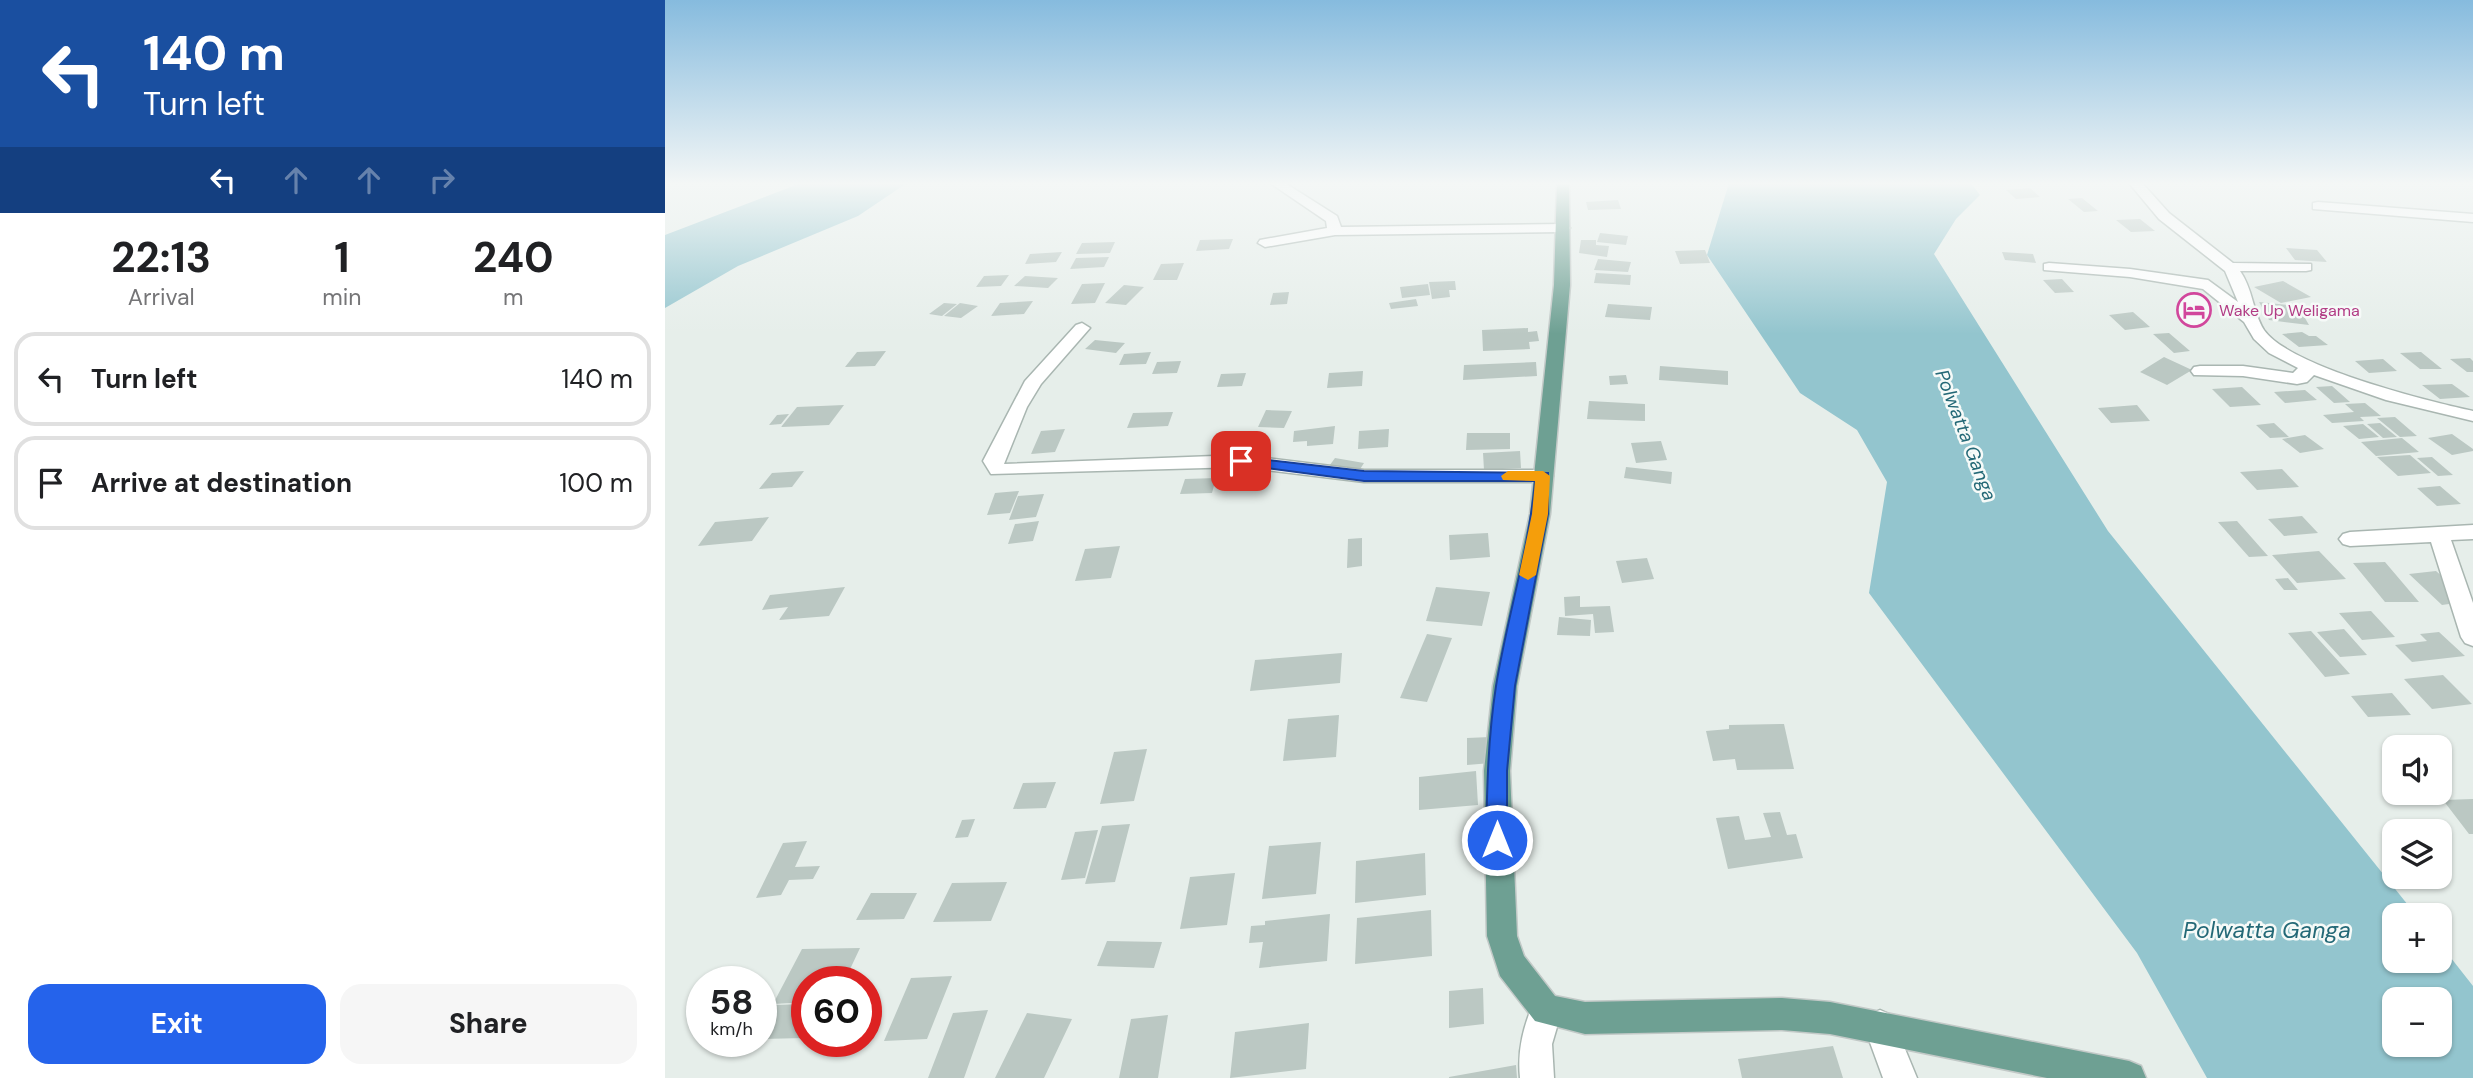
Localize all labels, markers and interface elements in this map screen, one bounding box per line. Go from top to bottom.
text: 140 m [143,21,285,85]
icon: left [28,28,119,119]
text: Turn left [143,83,265,125]
icon: left [204,161,242,199]
icon: ahead [277,161,315,199]
icon: ahead [350,161,388,199]
icon: right [423,161,461,199]
text: 22:13 [111,230,211,285]
text: 1 [334,230,350,285]
text: 240 [473,230,554,285]
text: Arrival [128,282,195,312]
text: min [322,282,362,312]
text: m [503,282,524,312]
hotel icon: Wake Up Weligama [2175,291,2213,329]
place label: Wake Up Weligama [2219,300,2360,321]
icon: left [32,360,70,398]
text: Turn left [91,362,198,396]
text: 140 m [561,362,633,396]
water label: Polwatta Ganga [1929,366,2003,504]
pin [1211,431,1271,491]
icon: arrive [1222,442,1260,480]
icon: arrive [32,464,70,502]
text: Arrive at destination [91,466,352,500]
text: 100 m [559,466,633,500]
map controls [2382,735,2452,1057]
button: sound [2382,735,2452,805]
position arrow [1460,803,1534,877]
button: layers [2382,819,2452,889]
button: + [2382,903,2452,973]
water label: Polwatta Ganga [2183,915,2351,945]
speed limit sign: 60 [791,966,882,1057]
text: 58 [710,979,753,1025]
button: Exit [28,984,326,1064]
button: Share [340,984,637,1064]
button: − [2382,987,2452,1057]
text: km/h [710,1017,753,1041]

